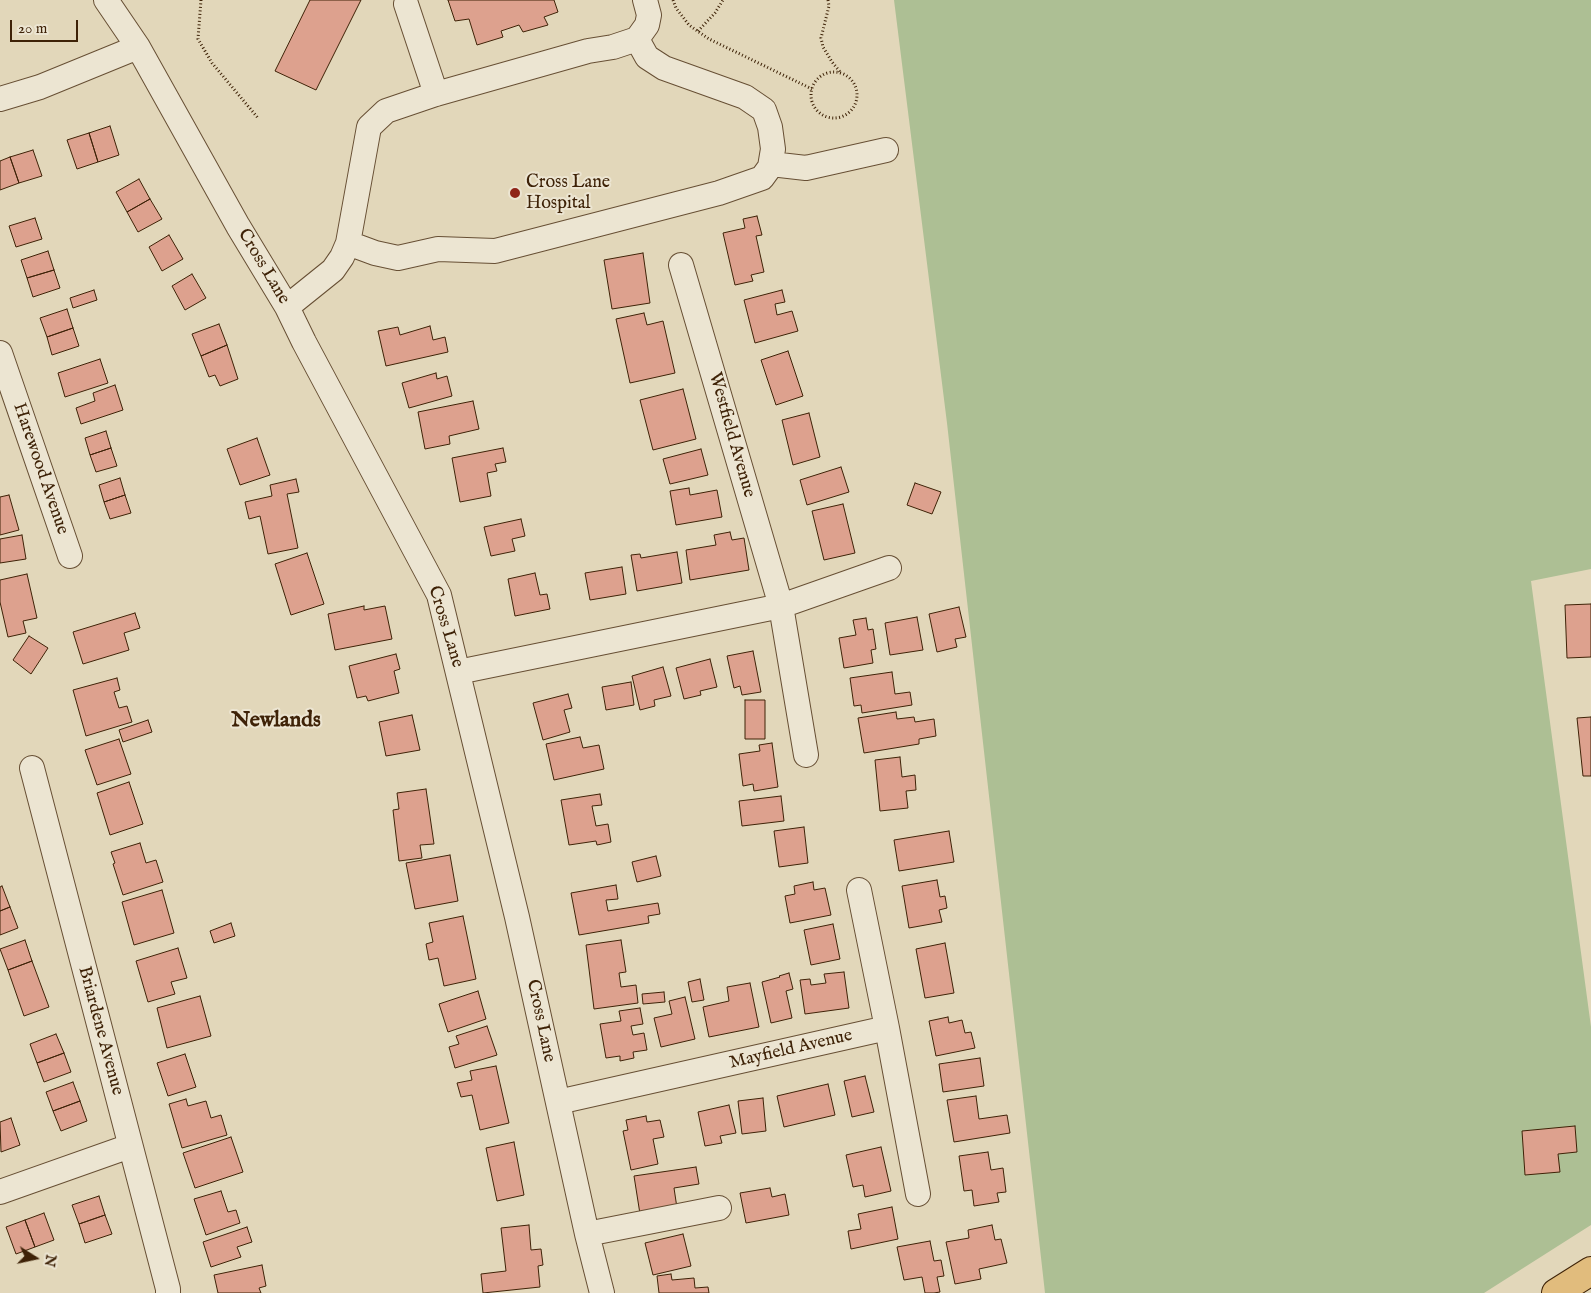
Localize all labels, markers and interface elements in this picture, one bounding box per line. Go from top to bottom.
scale bar [12,10,80,42]
text: 20 m [18,19,47,38]
place label: Cross Lane Hospital [526,172,610,214]
marker: Cross Lane Hospital [508,186,522,200]
street label: Cross Lane [232,225,294,309]
street label: Westfield Avenue [703,370,759,500]
street label: Harewood Avenue [7,400,73,538]
street label: Cross Lane [422,584,468,670]
district label: Newlands [231,708,321,734]
street label: Briardene Avenue [72,964,128,1098]
street label: Cross Lane [521,978,559,1064]
street label: Mayfield Avenue [727,1025,855,1075]
north arrow [10,1233,60,1283]
text: N [40,1253,60,1268]

